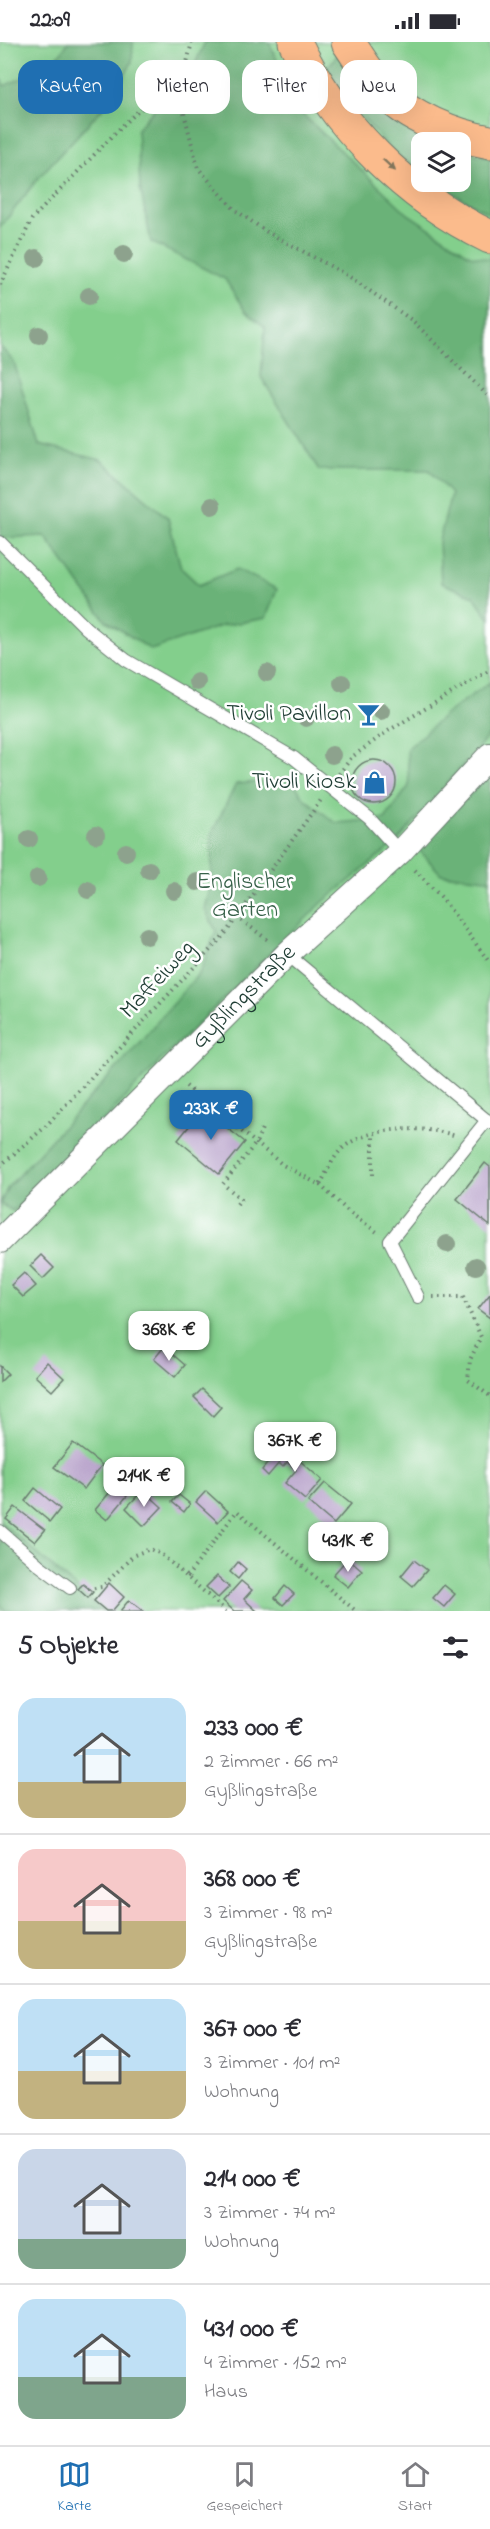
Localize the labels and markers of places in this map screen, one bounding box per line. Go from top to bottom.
place label: Tivoli Pavillon [226,697,351,732]
bar icon: Tivoli Pavillon [356,701,382,727]
place label: Tivoli Kiosk [251,765,356,800]
shop icon: Tivoli Kiosk [361,769,387,795]
pin: 233K € [162,1090,260,1141]
pin: 368K € [120,1311,218,1362]
pin: 367K € [246,1422,344,1473]
pin: 214K € [95,1457,193,1508]
pin: 431K € [299,1522,397,1573]

